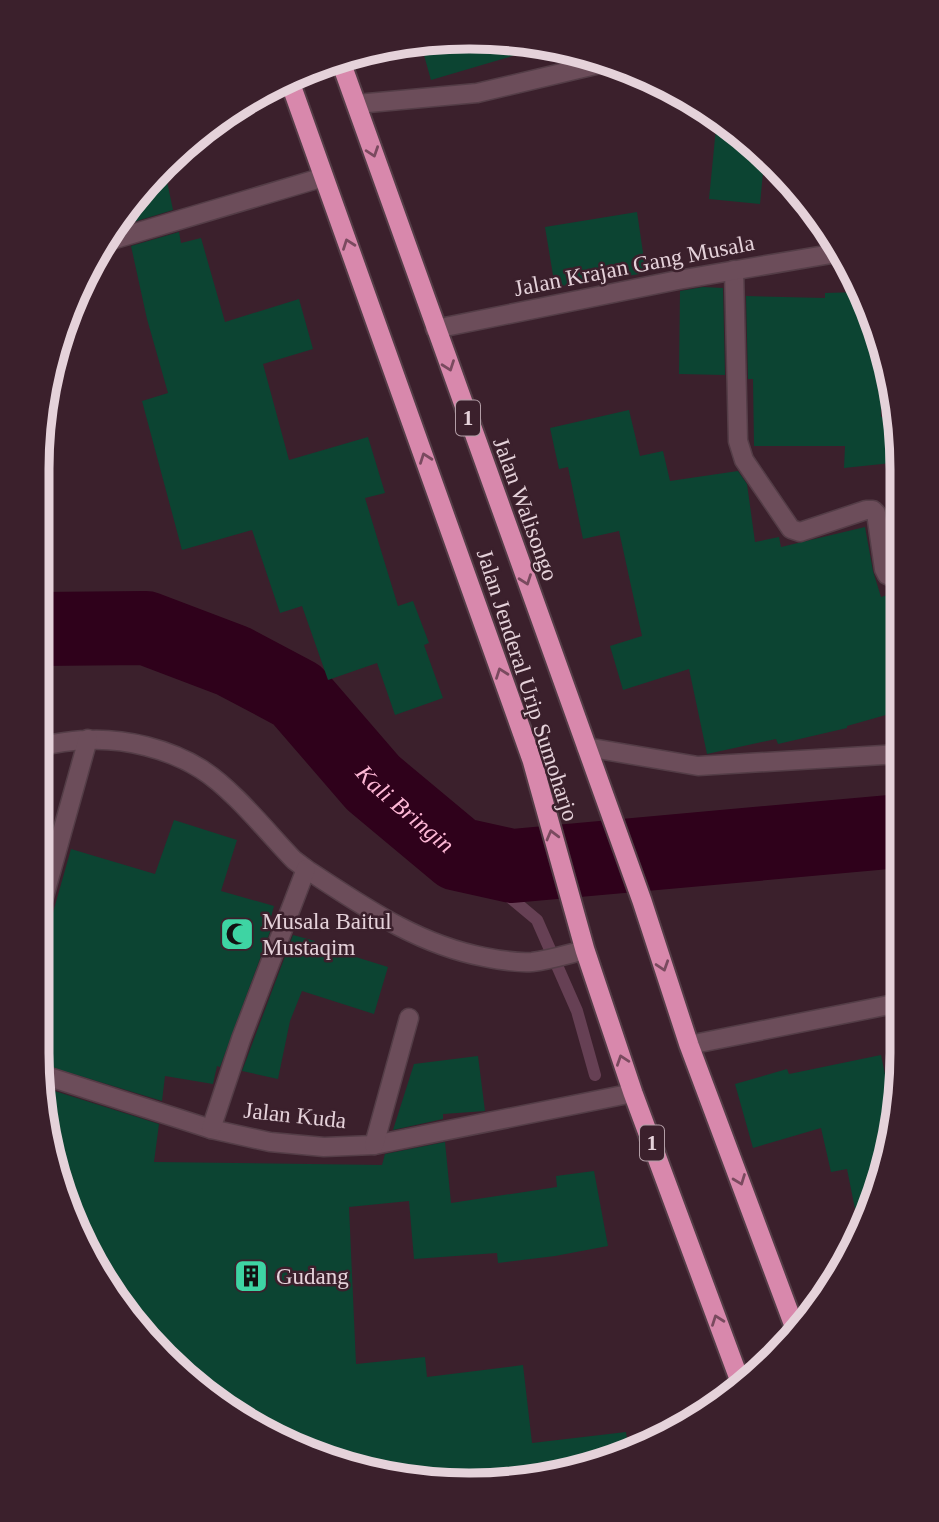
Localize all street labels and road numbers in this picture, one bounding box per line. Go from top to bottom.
street label: Jalan Krajan Gang Musala [512,230,757,301]
road number: 1 [456,400,480,436]
street label: Jalan Walisongo [488,434,563,584]
street label: Jalan Jenderal Urip Sumoharjo [472,546,583,824]
street label: Jalan Kuda [243,1098,347,1133]
road number: 1 [640,1126,664,1160]

